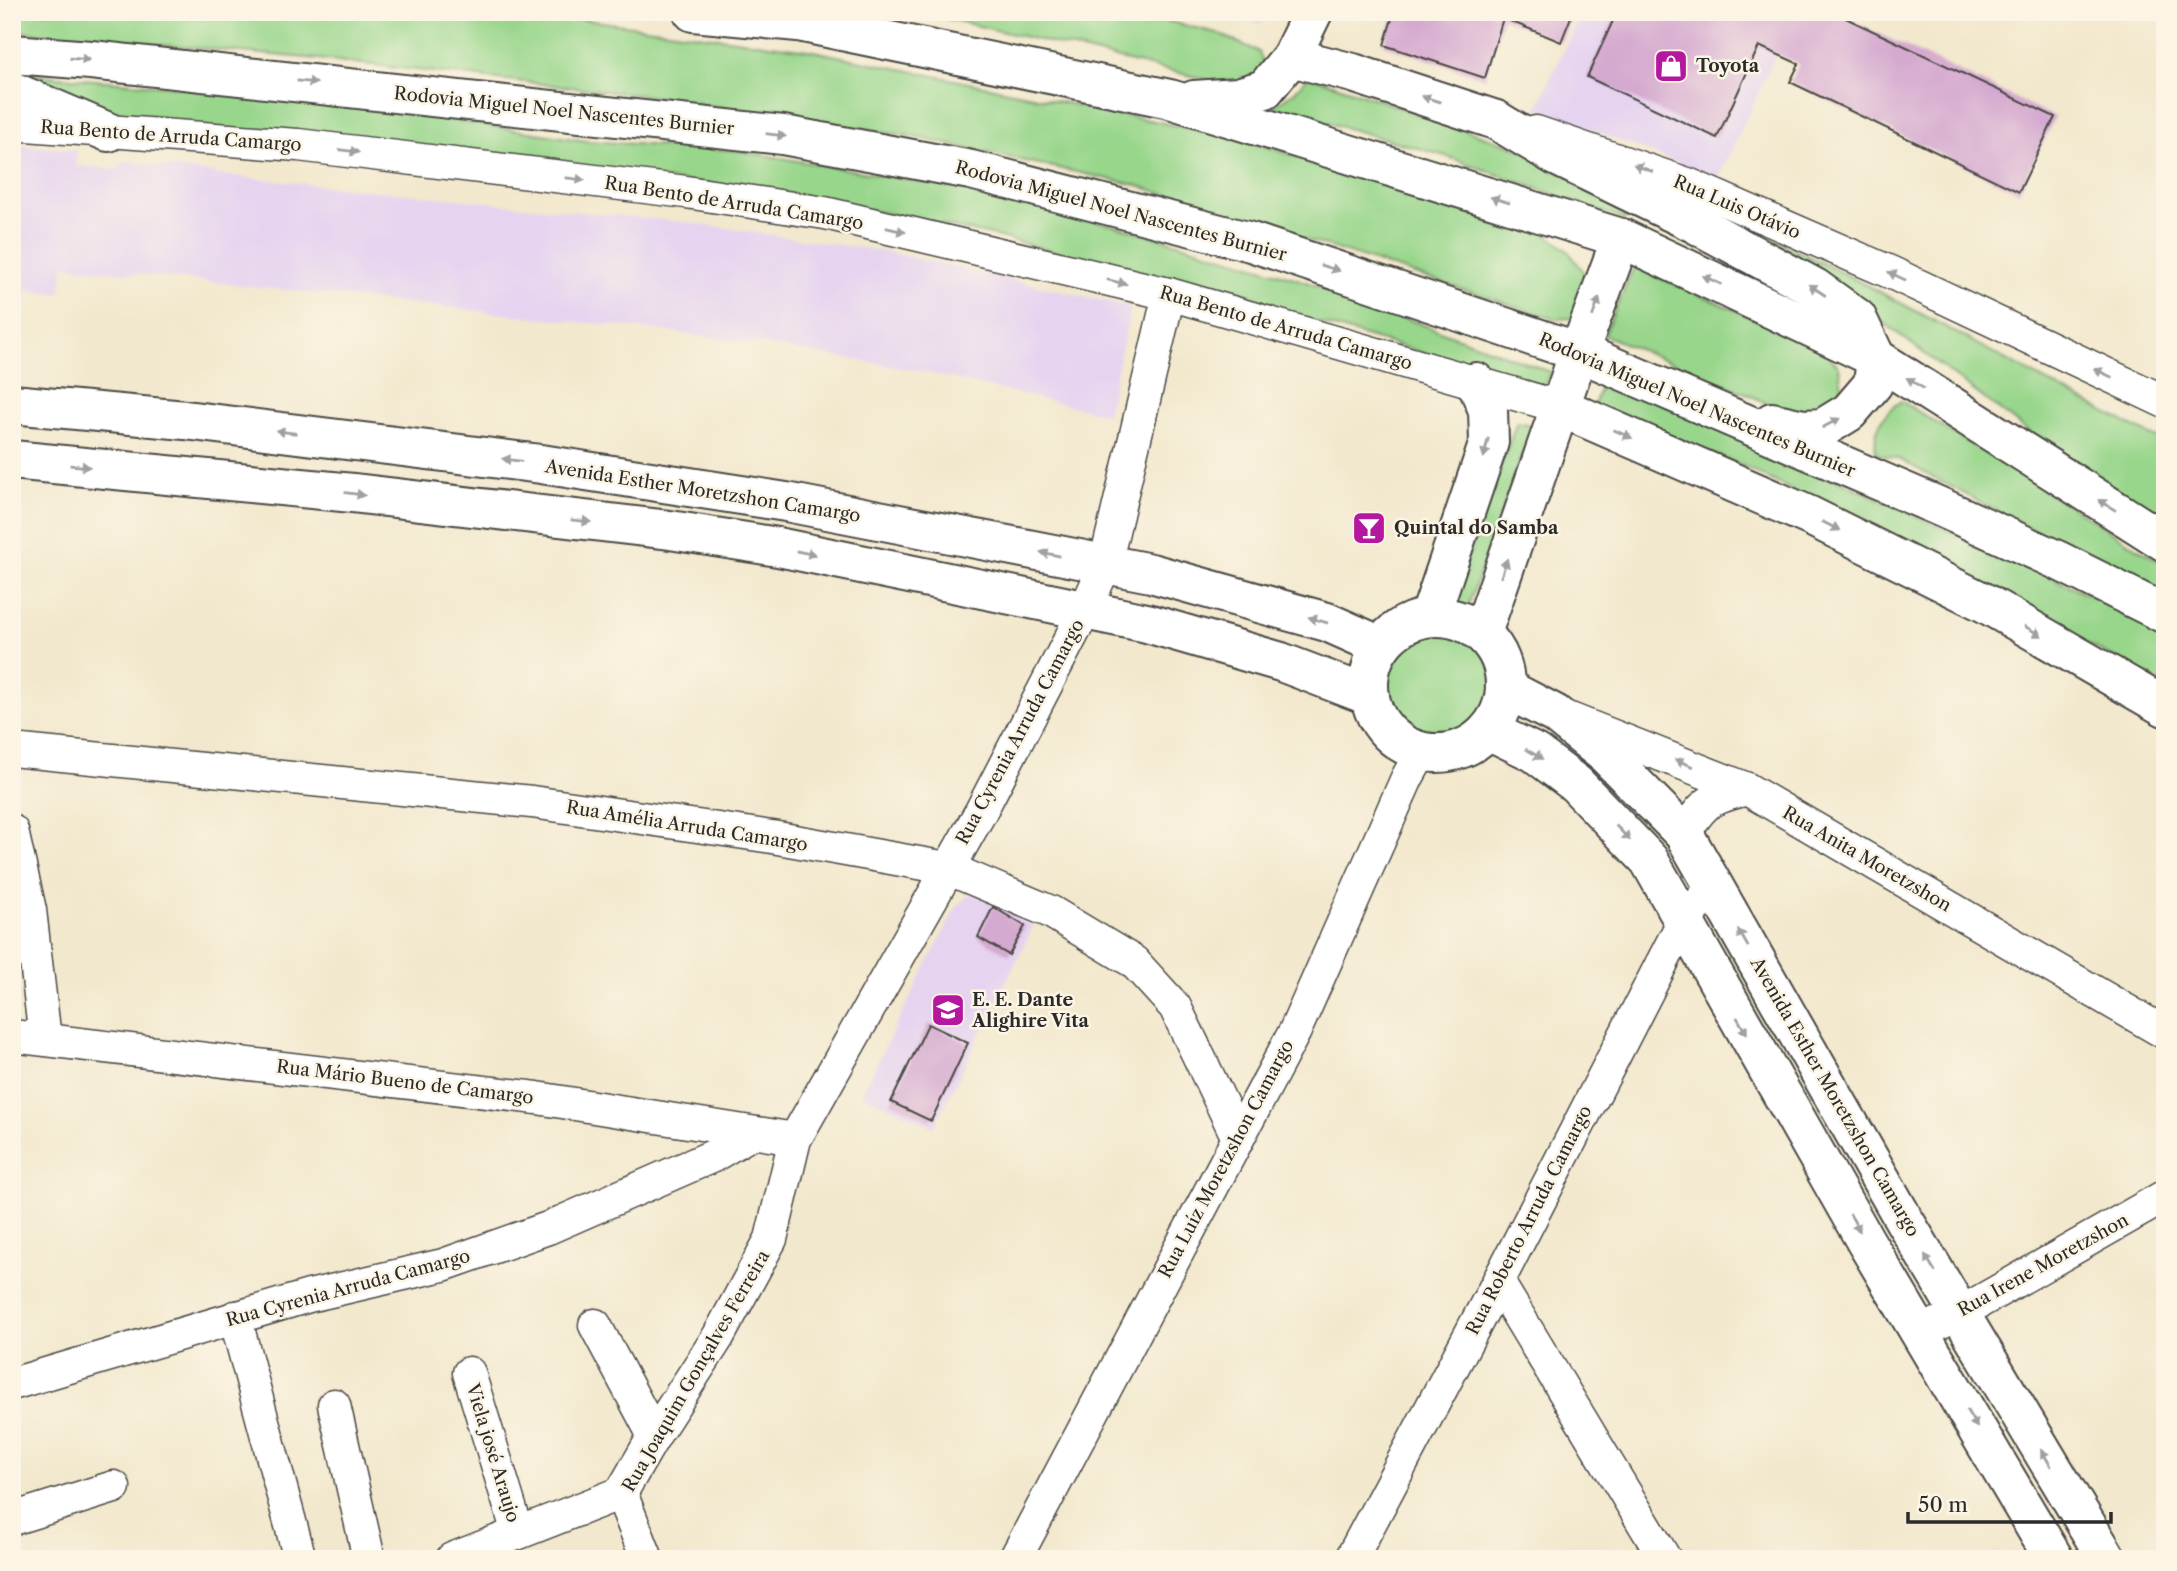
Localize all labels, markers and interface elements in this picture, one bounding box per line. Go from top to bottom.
shop icon: Toyota [1652,47,1690,85]
one-way arrow [70,54,92,65]
place label: Toyota [1696,55,1760,77]
one-way arrow [296,77,318,88]
street label: Rodovia Miguel Noel Nascentes Burnier [393,82,736,140]
one-way arrow [1420,93,1441,104]
street label: Rua Bento de Arruda Camargo [40,116,302,156]
one-way arrow [765,129,787,140]
one-way arrow [338,146,360,157]
street label: Rodovia Miguel Noel Nascentes Burnier [953,156,1290,266]
one-way arrow [1632,162,1653,173]
street label: Rua Luis Otávio [1670,170,1804,244]
street label: Rua Bento de Arruda Camargo [603,172,865,234]
one-way arrow [564,173,586,184]
one-way arrow [1490,194,1511,204]
one-way arrow [885,225,907,236]
one-way arrow [1320,264,1341,274]
one-way arrow [1887,270,1908,281]
one-way arrow [1702,275,1722,286]
one-way arrow [1106,277,1128,288]
street label: Rua Bento de Arruda Camargo [1157,281,1415,375]
one-way arrow [1808,283,1826,297]
one-way arrow [1590,297,1601,318]
street label: Rodovia Miguel Noel Nascentes Burnier [1535,328,1859,482]
one-way arrow [2093,367,2113,379]
one-way arrow [1906,376,1925,389]
one-way arrow [1821,417,1841,429]
one-way arrow [275,427,297,438]
one-way arrow [1612,429,1633,440]
one-way arrow [1480,437,1491,459]
one-way arrow [501,455,523,466]
street label: Avenida Esther Moretzshon Camargo [543,455,862,527]
one-way arrow [69,461,91,472]
one-way arrow [345,488,367,499]
one-way arrow [2098,498,2117,511]
bar icon: Quintal do Samba [1350,509,1388,547]
one-way arrow [570,515,592,526]
place label: Quintal do Samba [1394,517,1559,539]
one-way arrow [1821,521,1841,532]
one-way arrow [795,547,817,558]
one-way arrow [1039,548,1061,559]
one-way arrow [1499,558,1510,579]
one-way arrow [1307,614,1328,624]
street label: Rua Cyrenia Arruda Camargo [951,616,1089,848]
one-way arrow [2023,624,2042,637]
one-way arrow [1525,747,1544,760]
one-way arrow [1673,757,1694,768]
street label: Rua Amélia Arruda Camargo [565,796,809,856]
street label: Rua Anita Moretzshon [1779,802,1955,916]
one-way arrow [1615,824,1631,842]
one-way arrow [1738,928,1750,948]
street label: Avenida Esther Moretzshon Camargo [1745,953,1924,1241]
place label: E. E. Dante Alighire Vita [971,989,1089,1032]
school or university icon: E. E. Dante Alighire Vita [929,991,967,1029]
one-way arrow [1736,1016,1748,1036]
street label: Rua Luíz Moretzshon Camargo [1154,1036,1298,1282]
street label: Rua Mário Bueno de Camargo [275,1055,535,1109]
street label: Rua Roberto Arruda Camargo [1461,1102,1597,1338]
street label: Rua Irene Moretzshon [1954,1209,2132,1321]
one-way arrow [1849,1214,1861,1233]
street label: Rua Cyrenia Arruda Camargo [223,1245,473,1331]
street label: Rua Joaquim Gonçalves Ferreira [618,1246,775,1496]
one-way arrow [1923,1253,1936,1272]
street label: Viela josé Araujo [461,1380,525,1525]
one-way arrow [1965,1409,1978,1428]
one-way arrow [2040,1449,2053,1468]
scale bar [1908,1480,2110,1524]
text: 50 m [1918,1492,1968,1517]

